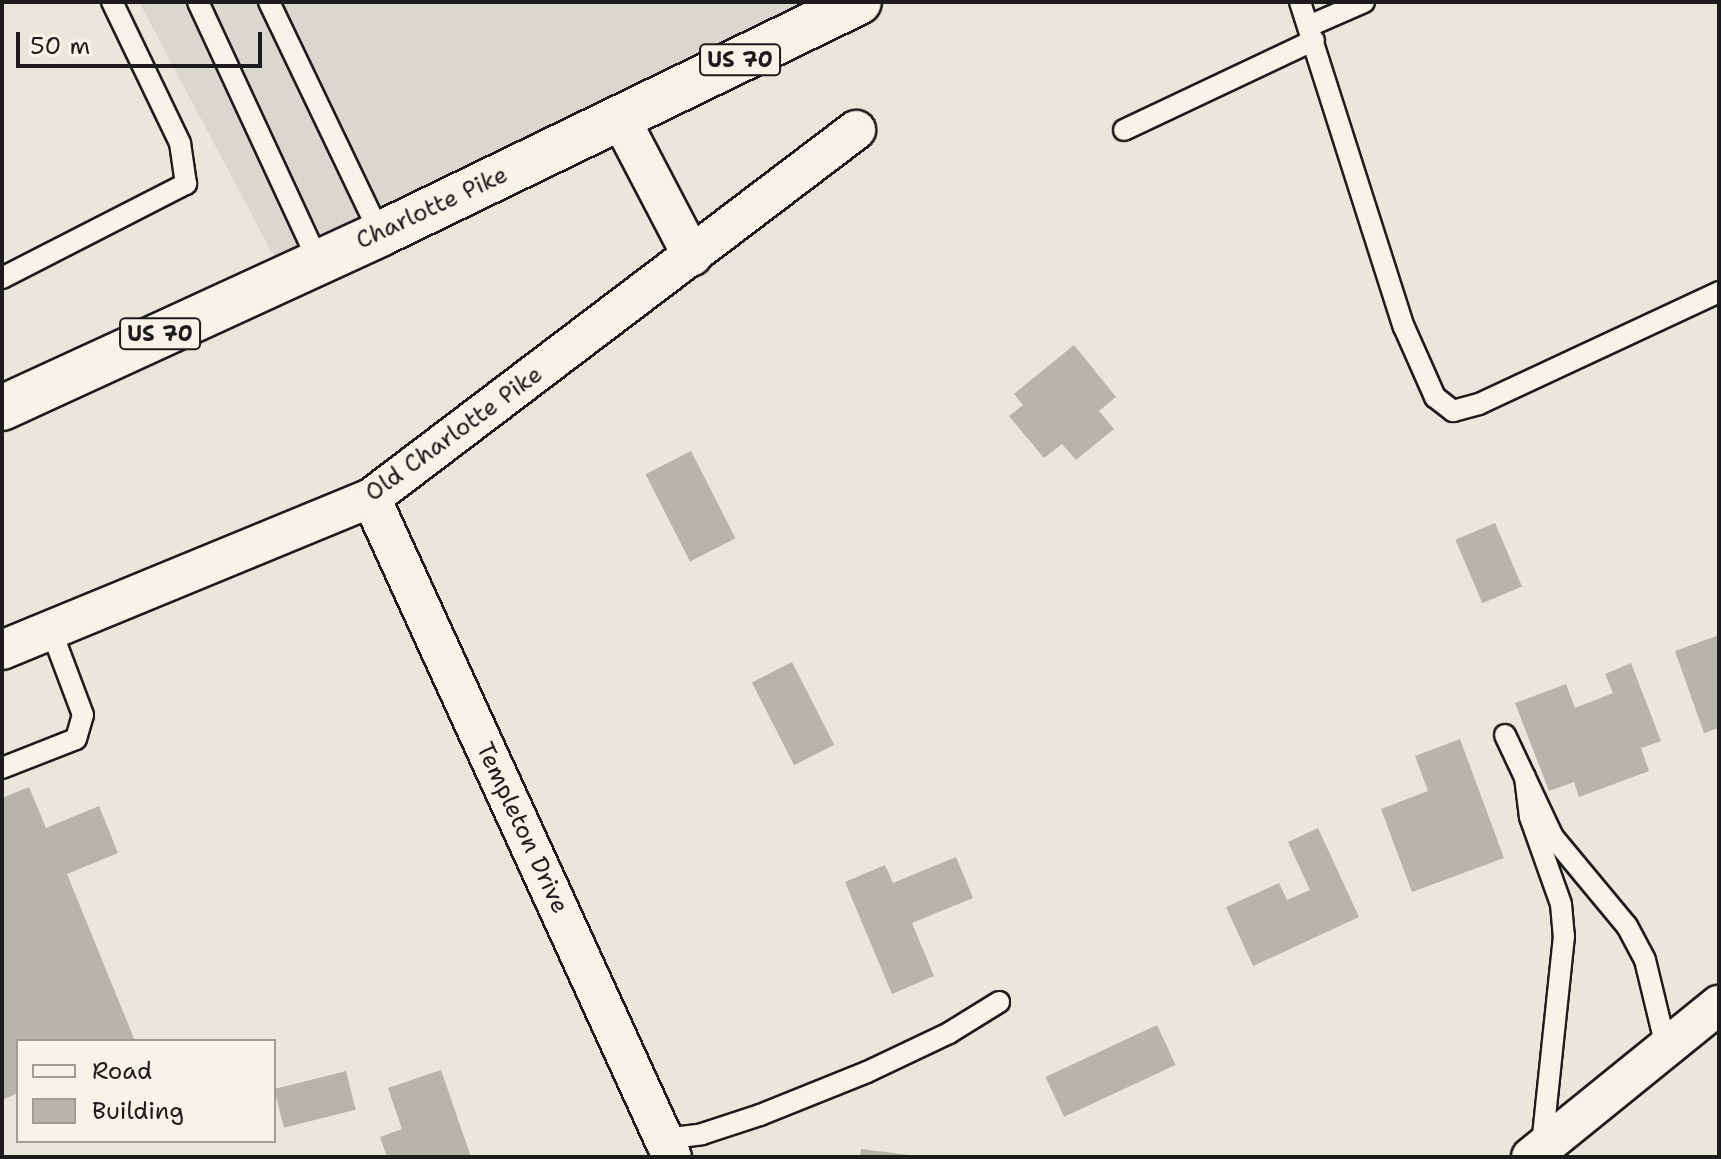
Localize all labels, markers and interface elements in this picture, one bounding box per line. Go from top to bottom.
scale bar [20,16,266,66]
text: 50 m [30,30,90,62]
road number: US 70 [698,42,782,78]
street label: Charlotte Pike [352,160,512,256]
road number: US 70 [118,316,202,352]
street label: Old Charlotte Pike [360,360,548,508]
street label: Templeton Drive [470,738,574,918]
legend [16,1039,276,1143]
text: Road [92,1055,152,1087]
text: Building [92,1095,184,1127]

